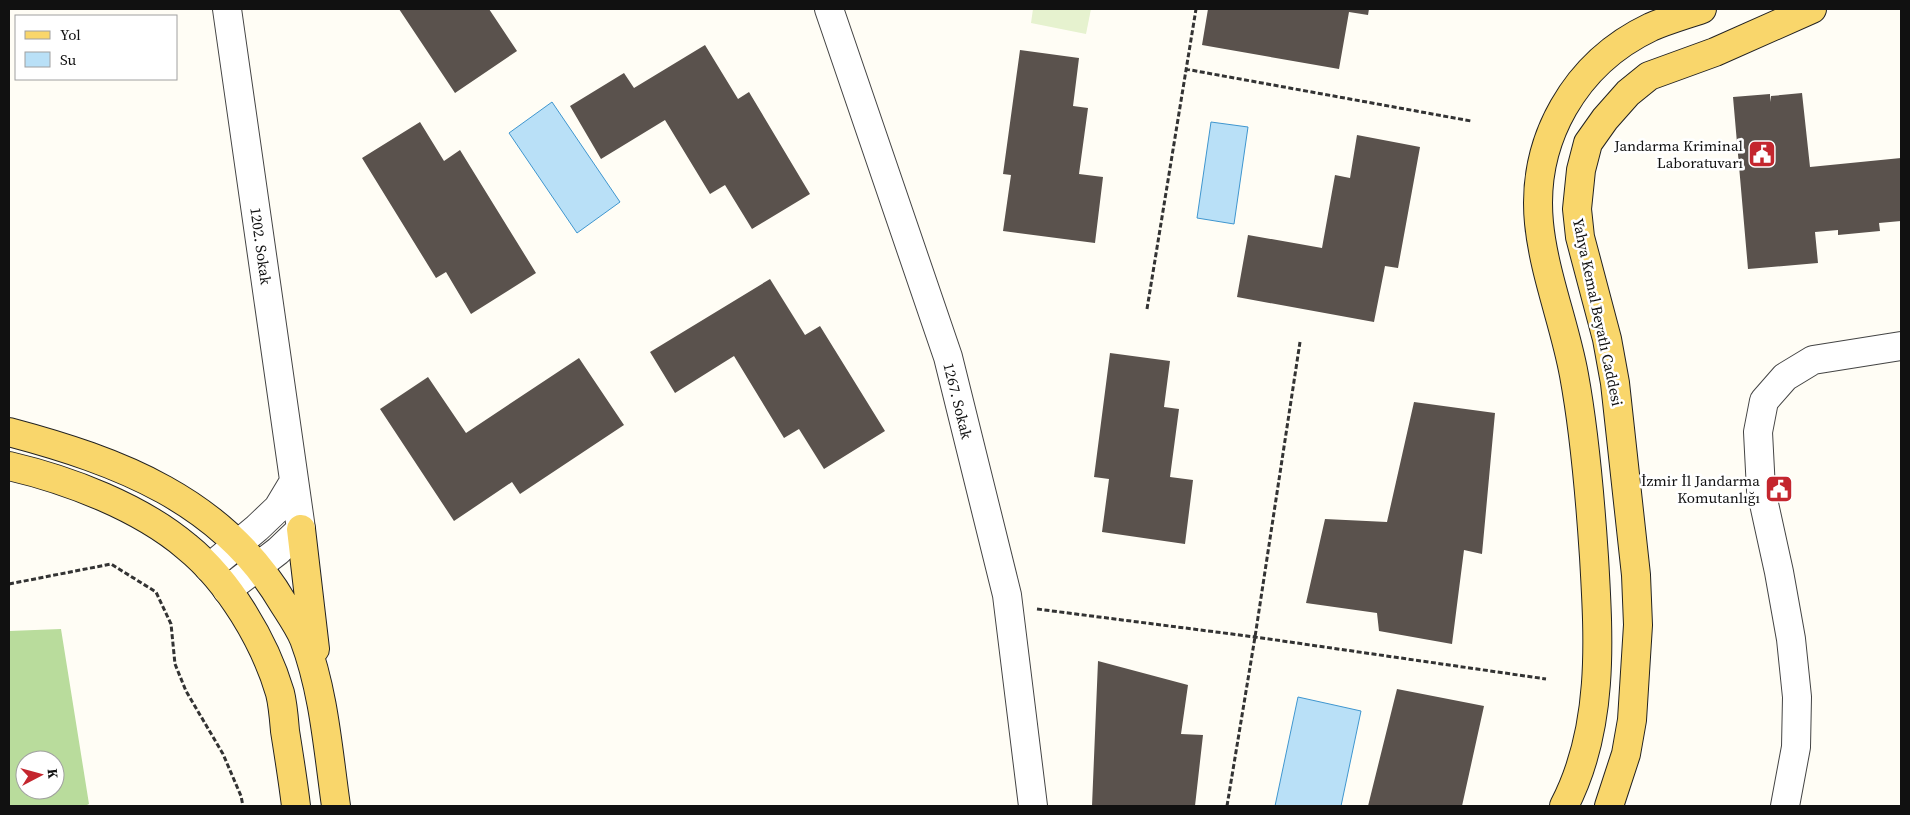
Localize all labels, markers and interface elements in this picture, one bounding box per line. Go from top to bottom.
legend [15,15,178,80]
text: Yol [60,24,81,45]
text: Su [60,49,77,70]
place label: Jandarma Kriminal Laboratuvarı [1613,135,1744,173]
public building icon: Jandarma Kriminal Laboratuvarı [1747,139,1777,169]
street label: 1202. Sokak [245,206,277,287]
street label: Yahya Kemal Beyatlı Caddesi [1568,216,1628,408]
street label: 1267. Sokak [938,361,978,442]
place label: İzmir İl Jandarma Komutanlığı [1641,470,1760,508]
public building icon: İzmir İl Jandarma Komutanlığı [1764,474,1794,504]
north arrow [15,750,65,800]
text: K [42,768,63,780]

